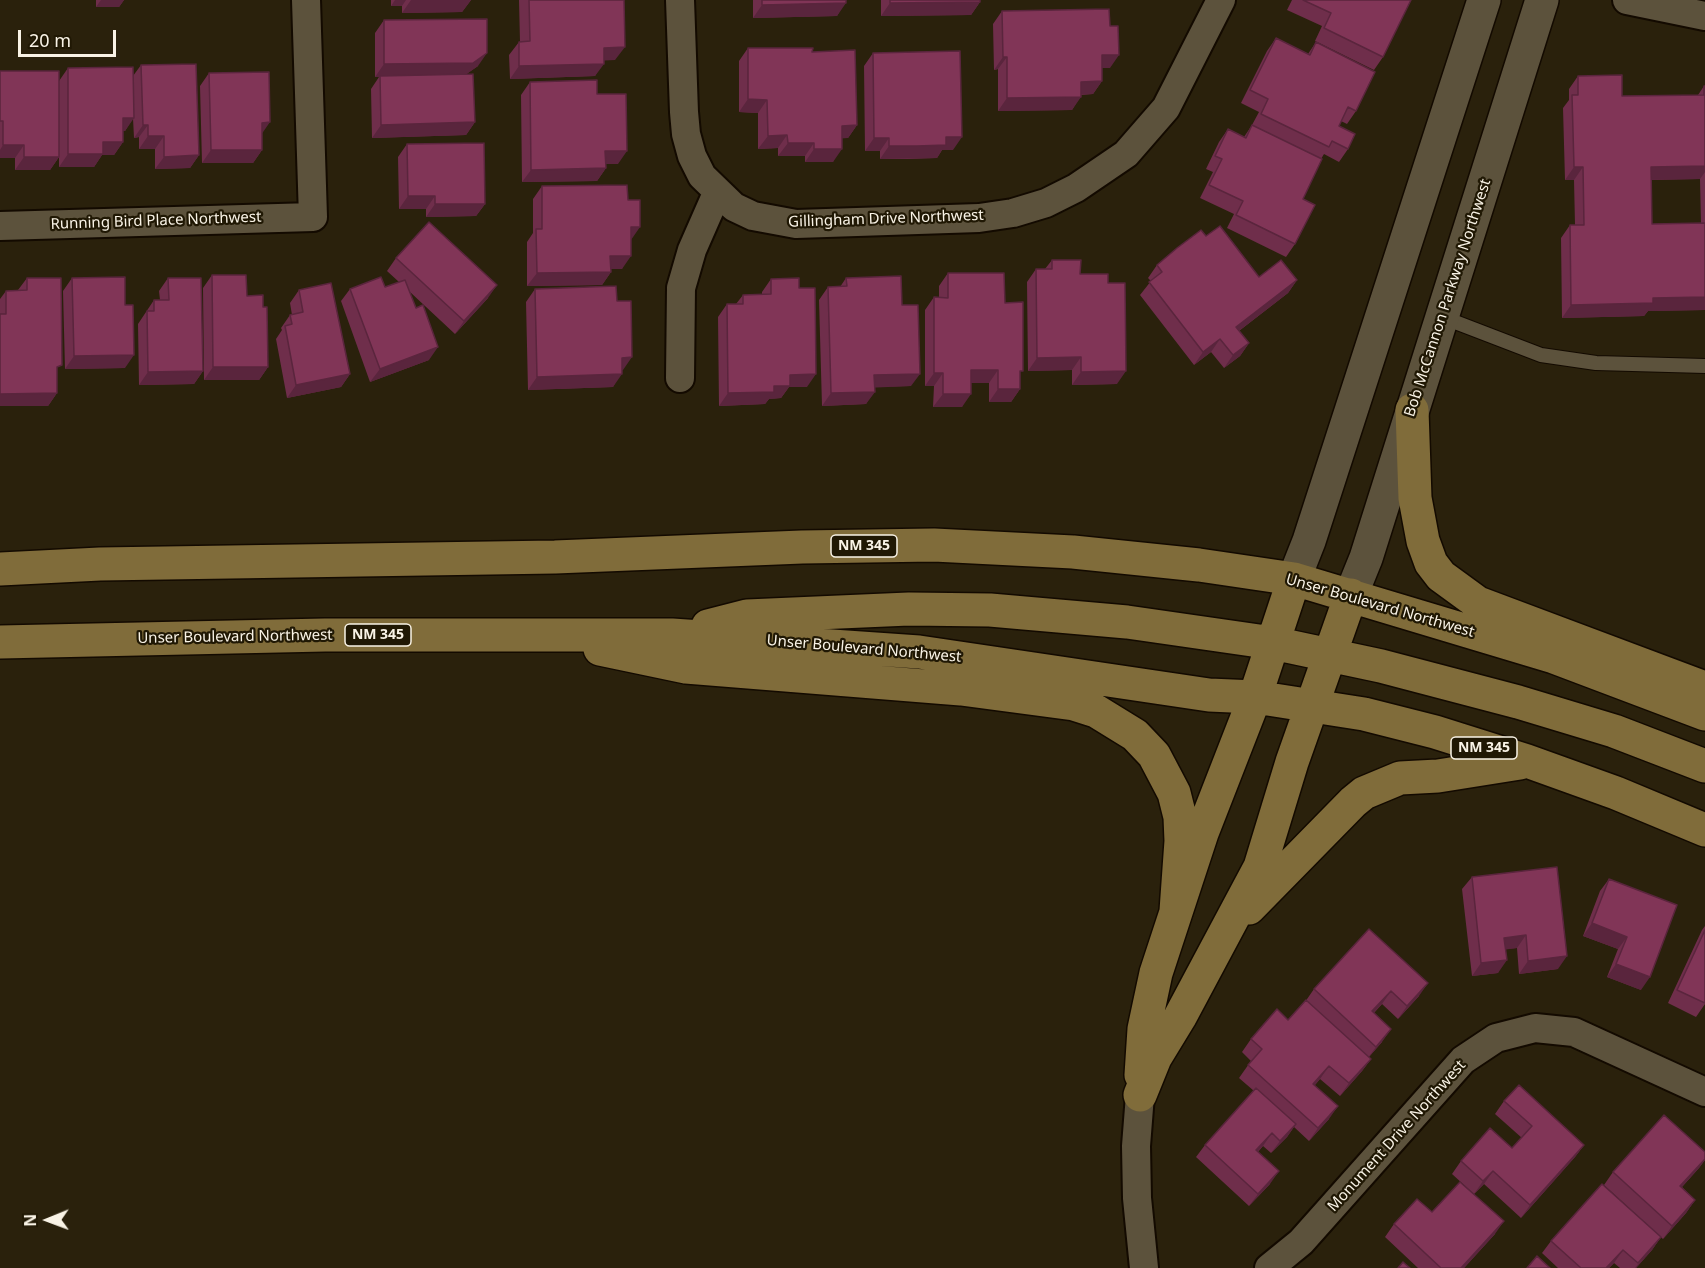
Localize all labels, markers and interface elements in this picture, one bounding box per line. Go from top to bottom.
scale bar [21,18,118,56]
text: 20 m [29,28,71,52]
street label: Bob McCannon Parkway Northwest [1401,177,1495,419]
street label: Gillingham Drive Northwest [788,207,984,231]
street label: Running Bird Place Northwest [50,208,262,234]
road number: NM 345 [831,535,897,557]
street label: Unser Boulevard Northwest [1284,570,1476,642]
road number: NM 345 [345,624,411,646]
street label: Unser Boulevard Northwest [137,626,333,648]
street label: Unser Boulevard Northwest [766,632,962,666]
road number: NM 345 [1451,737,1517,759]
street label: Monument Drive Northwest [1324,1057,1470,1215]
north arrow [18,1190,78,1250]
text: N [19,1214,41,1227]

